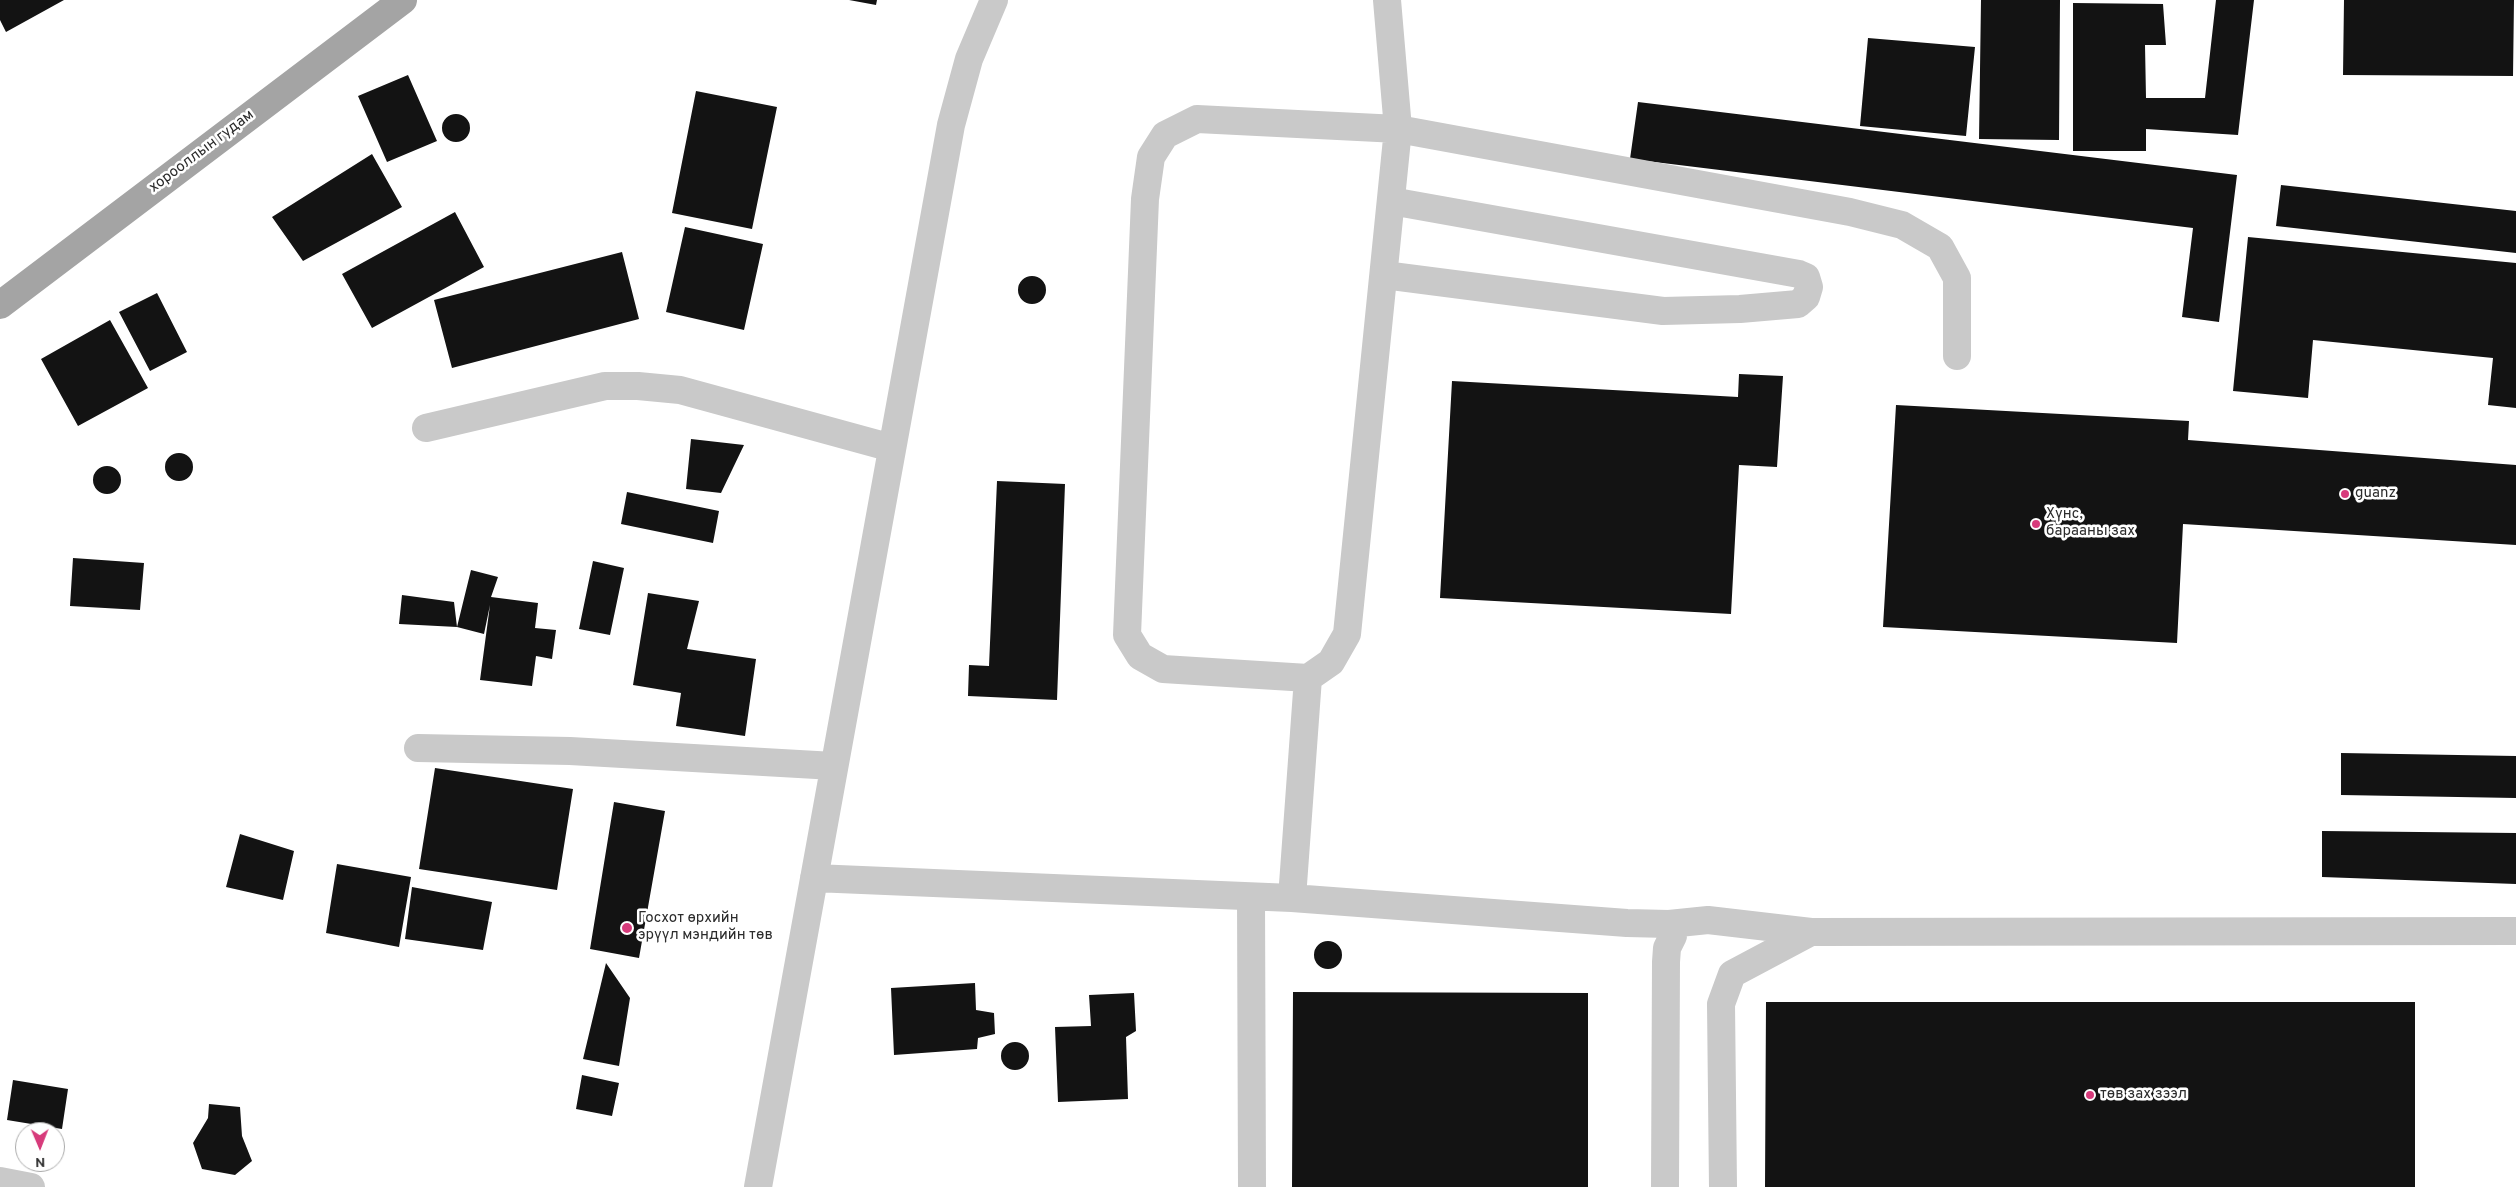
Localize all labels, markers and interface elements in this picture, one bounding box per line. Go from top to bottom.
street label: хорооллын гудам [146,107,258,197]
place label: guanz [2355,485,2396,503]
marker: guanz [2339,488,2351,500]
place label: Хүнс, барааны зах [2046,506,2135,541]
marker: Хүнс, барааны зах [2030,518,2042,530]
place label: Госхот өрхийн эрүүл мэндийн төв [638,910,773,945]
marker: Госхот өрхийн эрүүл мэндийн төв [620,921,634,935]
place label: төв зах зээл [2100,1086,2187,1104]
marker: төв зах зээл [2084,1089,2096,1101]
north arrow [15,1122,65,1172]
text: N [35,1153,45,1170]

